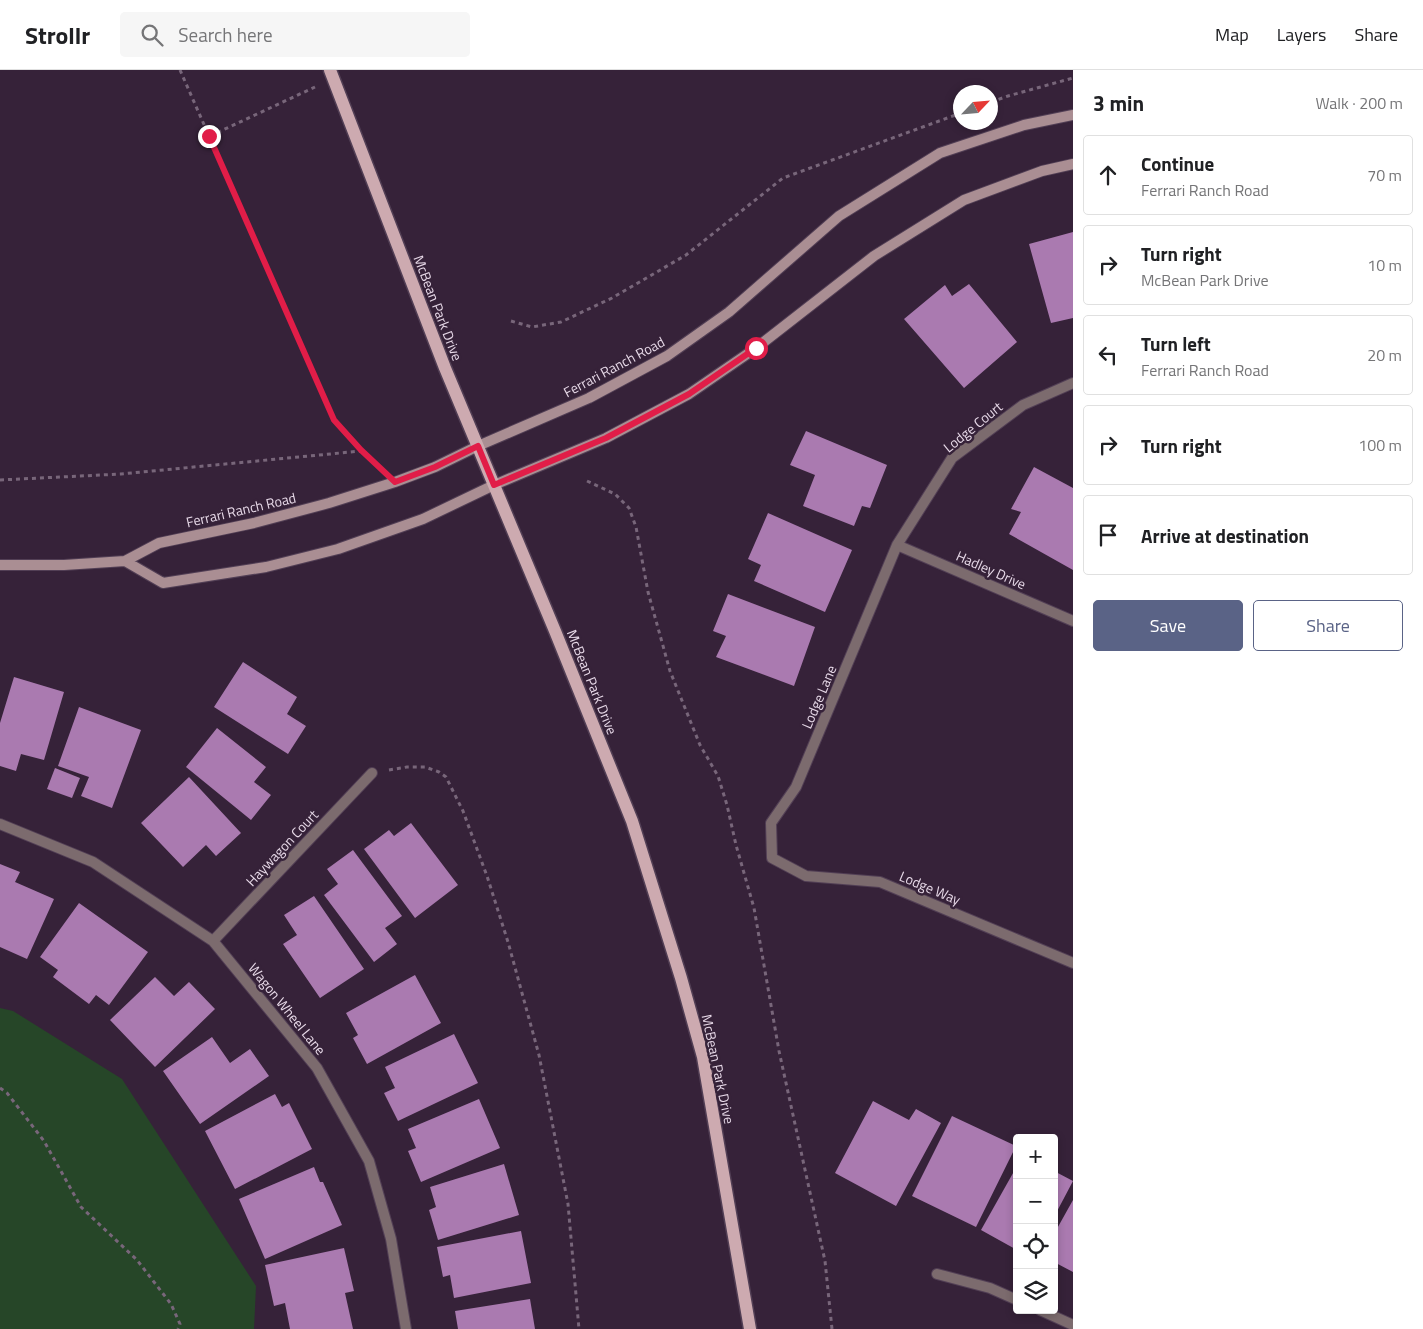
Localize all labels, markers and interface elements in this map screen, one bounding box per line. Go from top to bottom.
search box [120,12,470,57]
text: Strollr [25,17,90,53]
text: Search here [178,20,273,49]
icon: search [138,21,166,49]
text: Map [1215,21,1249,48]
text: Layers [1277,21,1326,48]
text: Share [1354,21,1398,48]
north arrow [953,85,998,130]
text: 3 min [1093,87,1144,119]
text: Walk · 200 m [1315,91,1403,115]
route end [198,125,221,148]
text: Continue [1141,149,1214,178]
icon: ahead [1094,161,1122,189]
text: 70 m [1367,163,1402,187]
text: Ferrari Ranch Road [1141,178,1269,202]
text: Turn right [1141,239,1222,268]
icon: right [1094,251,1122,279]
street label: McBean Park Drive [409,252,468,364]
text: 10 m [1367,253,1402,277]
text: McBean Park Drive [1141,268,1269,292]
text: Turn left [1141,329,1211,358]
street label: Ferrari Ranch Road [559,331,668,402]
route start [745,337,768,360]
icon: left [1094,341,1122,369]
text: 20 m [1367,343,1402,367]
text: Ferrari Ranch Road [1141,358,1269,382]
street label: Lodge Court [939,396,1007,457]
icon: right [1094,431,1122,459]
text: Turn right [1141,431,1222,460]
text: 100 m [1358,433,1402,457]
street label: Ferrari Ranch Road [184,487,298,532]
icon: arrive [1094,521,1122,549]
text: Arrive at destination [1141,521,1309,550]
street label: Hadley Drive [953,545,1030,594]
button: Save [1093,600,1243,651]
button: Share [1253,600,1403,651]
street label: McBean Park Drive [562,626,623,737]
street label: Lodge Lane [796,662,841,732]
street label: Haywagon Court [241,805,323,891]
street label: Lodge Way [896,865,964,910]
street label: Wagon Wheel Lane [244,958,331,1059]
street label: McBean Park Drive [697,1012,740,1126]
map controls [1013,1134,1058,1314]
button: + [1013,1134,1058,1179]
button: − [1013,1179,1058,1224]
button: locate [1013,1224,1058,1269]
button: layers [1013,1269,1058,1314]

